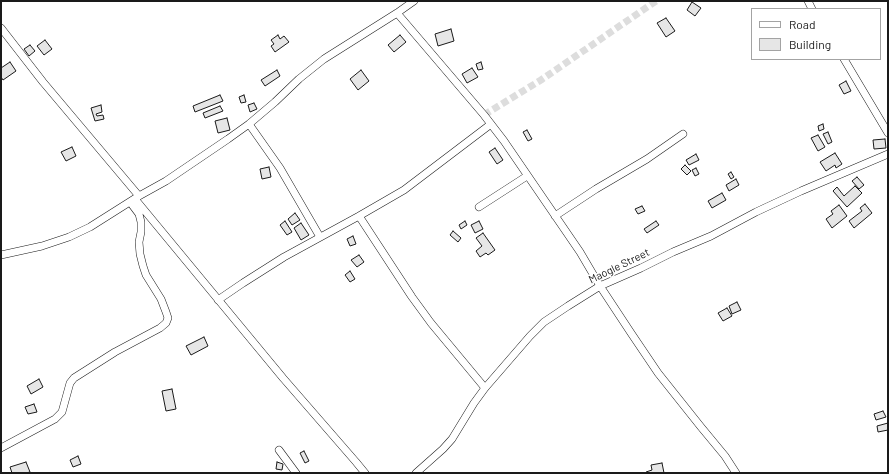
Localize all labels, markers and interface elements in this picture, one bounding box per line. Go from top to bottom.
legend [751,8,881,60]
text: Road [789,17,816,31]
text: Building [789,37,831,51]
street label: Maogle Street [586,246,652,286]

